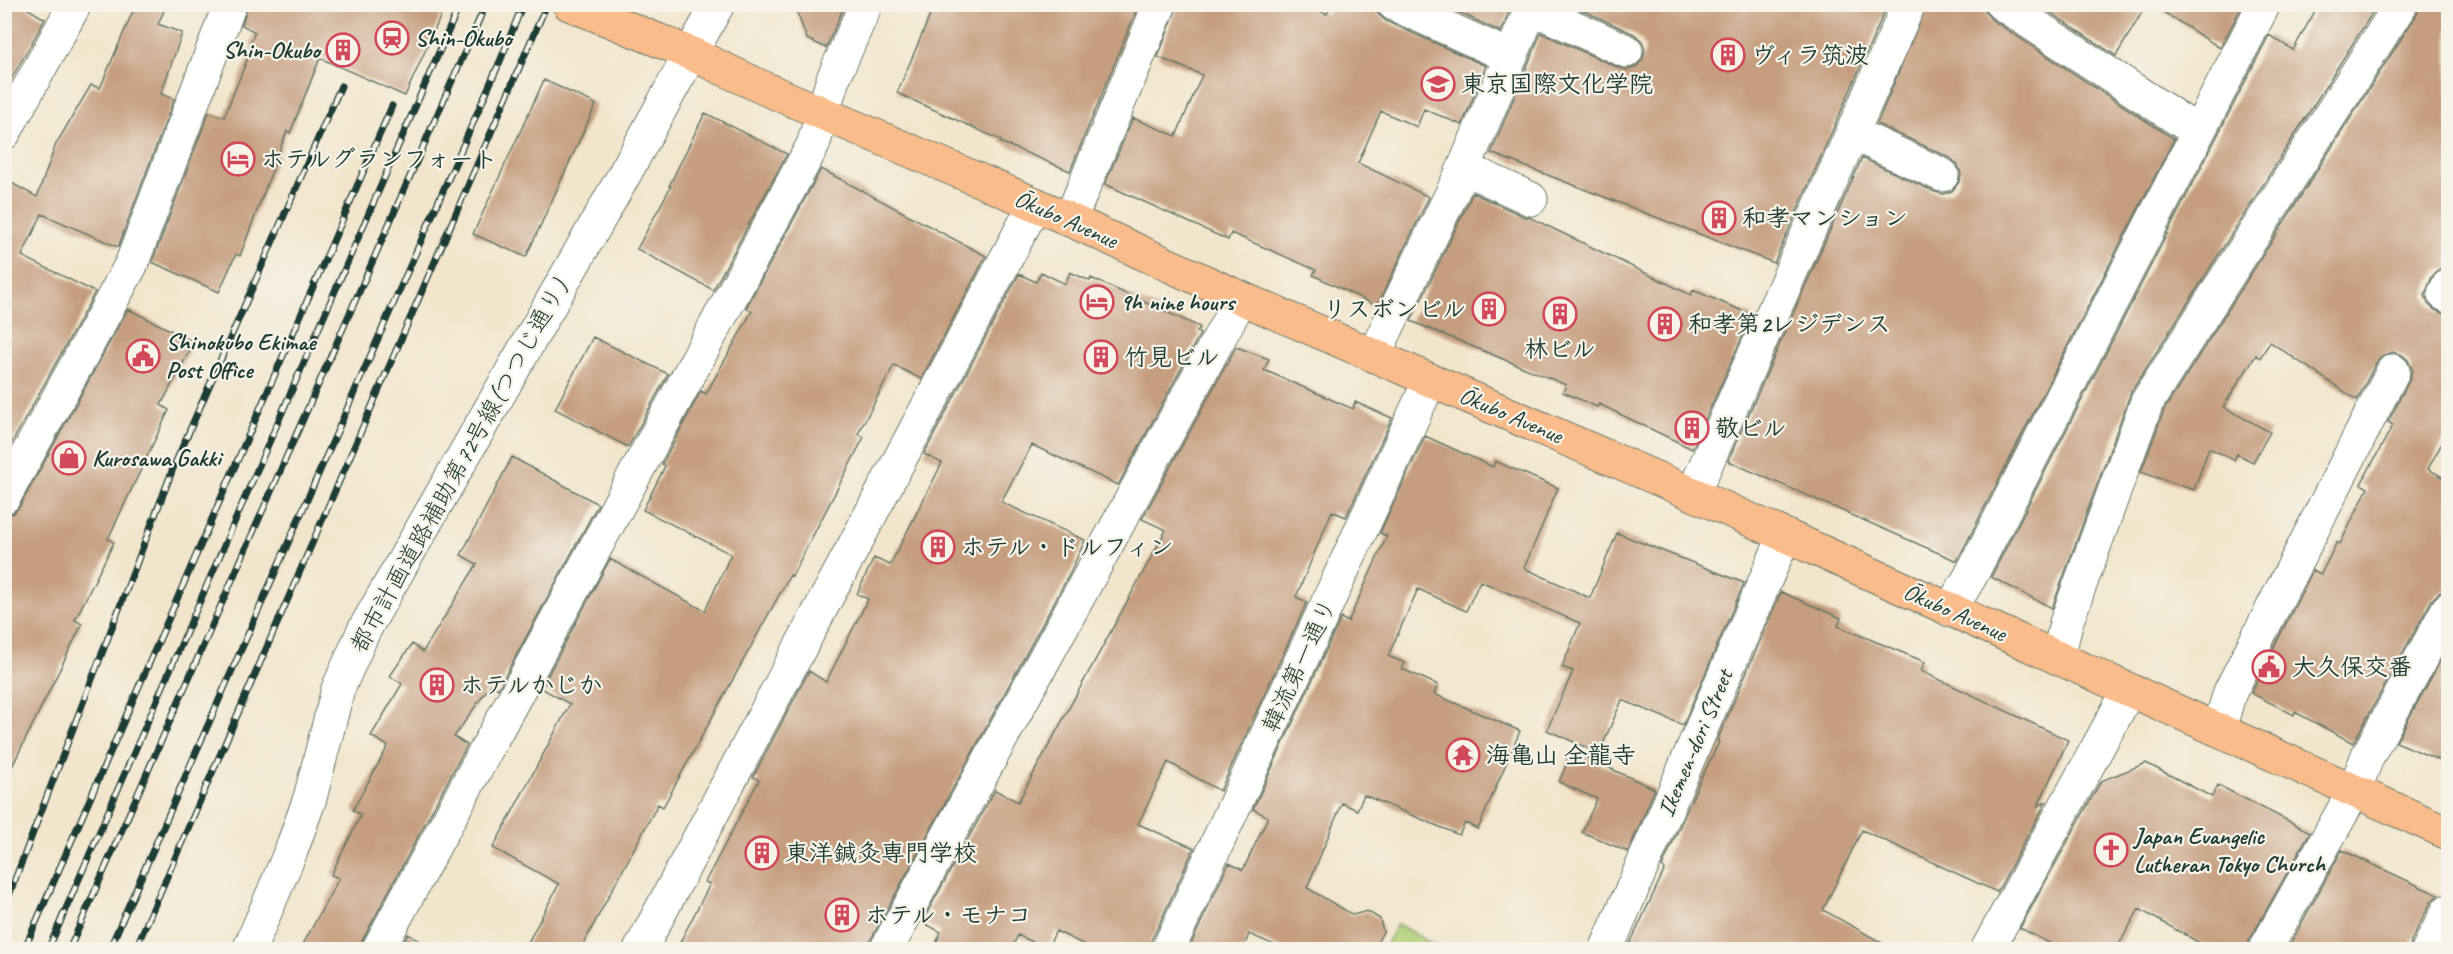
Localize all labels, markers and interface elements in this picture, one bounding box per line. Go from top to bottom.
station icon: Shin-Ōkubo [374,20,410,56]
place label: Shin-Ōkubo [415,23,514,53]
building icon: Shin-Okubo [325,32,361,68]
place label: Shin-Okubo [223,35,322,65]
building icon: ヴィラ筑波 [1710,37,1746,73]
place label: ヴィラ筑波 [1751,40,1869,70]
school or university icon: 東京国際文化学院 [1420,66,1456,102]
place label: 東京国際文化学院 [1461,69,1653,99]
hotel icon: ホテルグランフォート [220,141,256,177]
place label: ホテルグランフォート [261,144,498,174]
street label: Ōkubo Avenue [1010,183,1124,256]
building icon: 和孝マンション [1701,200,1737,236]
place label: 和孝マンション [1742,203,1908,233]
street label: 都市計画道路補助第72号線(つつじ通り) [344,273,575,658]
hotel icon: 9h nine hours [1079,284,1115,320]
place label: 9h nine hours [1120,287,1237,317]
building icon: リスボンビル [1471,291,1507,327]
place label: リスボンビル [1322,294,1466,324]
building icon: 林ビル [1542,296,1578,332]
building icon: 和孝第2レジデンス [1647,306,1683,342]
place label: 和孝第2レジデンス [1688,309,1891,339]
place label: Shinokubo Ekimae Post Office [166,327,317,385]
place label: 林ビル [1524,334,1596,364]
public building icon: Shinokubo Ekimae Post Office [125,338,161,374]
building icon: 竹見ビル [1083,339,1119,375]
place label: 竹見ビル [1124,342,1220,372]
street label: Ōkubo Avenue [1455,380,1569,451]
building icon: 敬ビル [1674,410,1710,446]
place label: 敬ビル [1715,413,1787,443]
shop icon: Kurosawa Gakki [51,440,87,476]
place label: Kurosawa Gakki [92,443,224,473]
building icon: ホテル・ドルフィン [920,529,956,565]
place label: ホテル・ドルフィン [961,532,1174,562]
street label: Ōkubo Avenue [1899,576,2013,649]
street label: 韓流第一通り [1255,593,1343,737]
public building icon: 大久保交番 [2251,649,2287,685]
place label: 大久保交番 [2292,652,2412,682]
street label: Ikemen-dori Street [1651,663,1740,821]
building icon: ホテルかじか [419,667,455,703]
place label: ホテルかじか [460,670,603,700]
temple icon: 海亀山 全龍寺 [1445,737,1481,773]
place label: 海亀山 全龍寺 [1486,740,1636,770]
place label: Japan Evangelic Lutheran Tokyo Church [2132,821,2327,879]
church icon: Japan Evangelic Lutheran Tokyo Church [2093,832,2129,868]
building icon: 東洋鍼灸専門学校 [744,835,780,871]
place label: 東洋鍼灸専門学校 [785,838,977,868]
building icon: ホテル・モナコ [824,897,860,933]
place label: ホテル・モナコ [865,900,1032,930]

